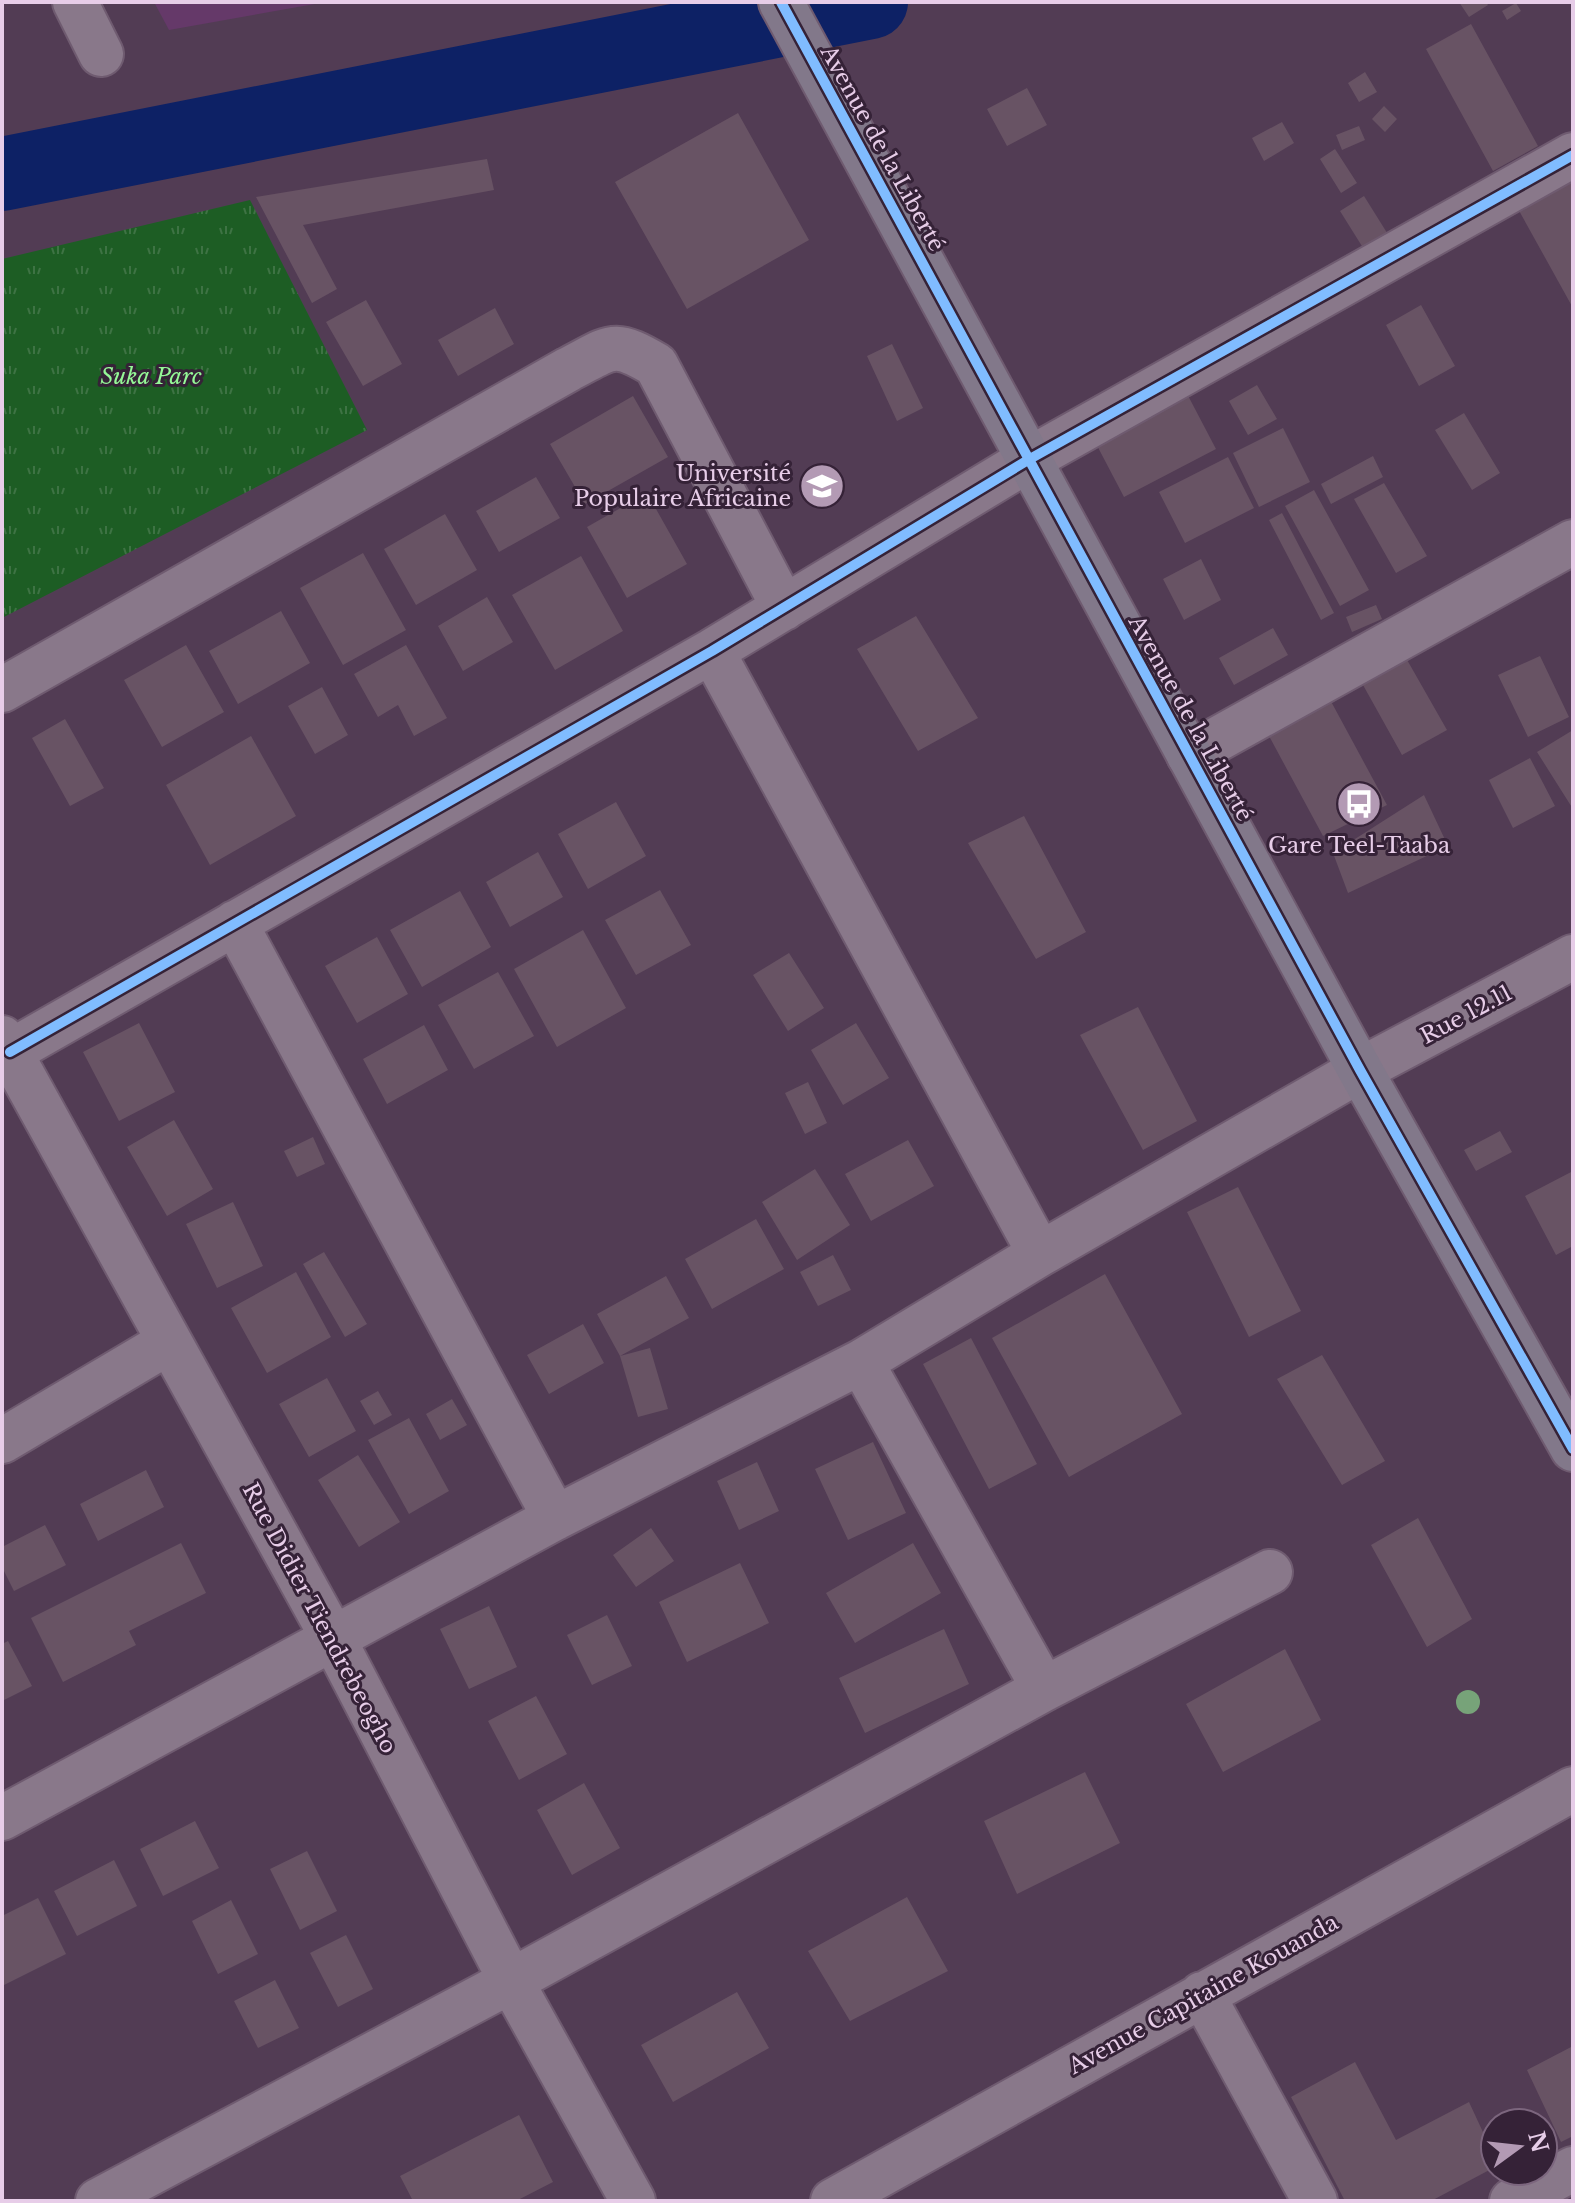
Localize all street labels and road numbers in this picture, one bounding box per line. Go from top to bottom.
street label: Avenue de la Liberté [814,40,950,256]
street label: Avenue de la Liberté [1122,610,1258,826]
street label: Rue 12.11 [1416,979,1517,1050]
street label: Rue Didier Tiendrebeogho [237,1478,402,1758]
street label: Avenue Capitaine Kouanda [1063,1908,1344,2081]

